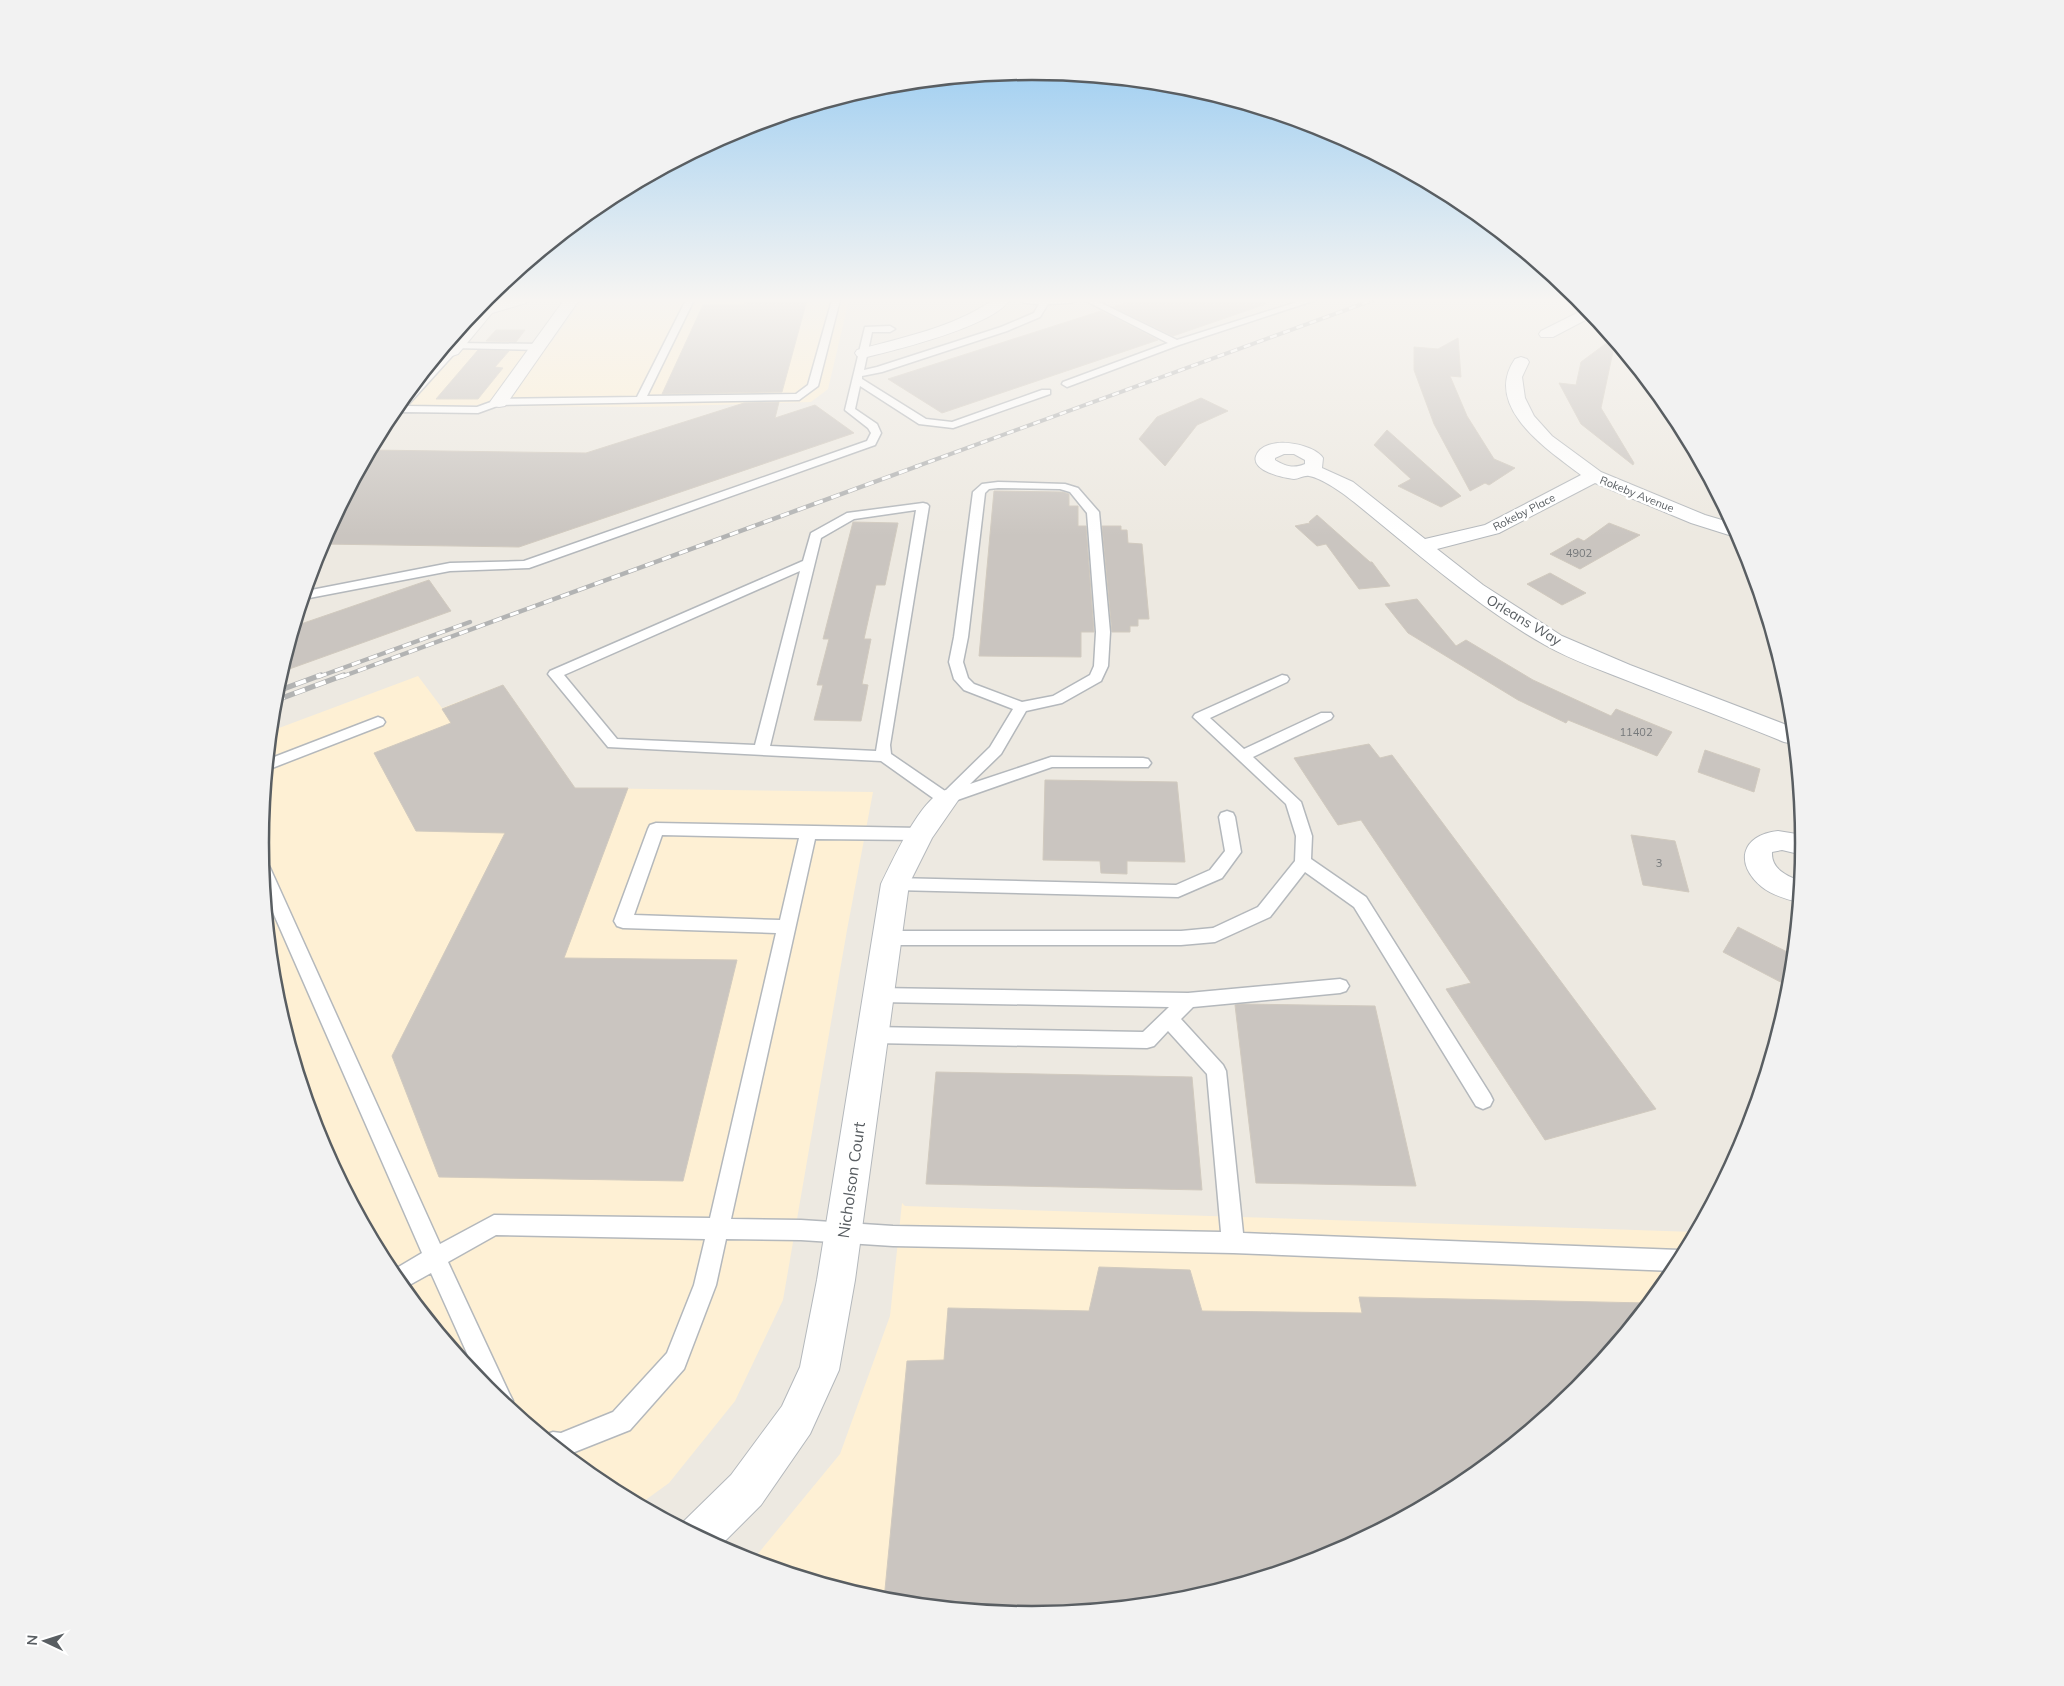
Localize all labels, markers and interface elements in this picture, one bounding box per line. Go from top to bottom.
street label: Rokeby Avenue [1598,473,1676,515]
street label: Rokeby Place [1490,490,1558,534]
house number: 4902 [1566,546,1593,560]
street label: Orleans Way [1483,591,1565,650]
house number: 11402 [1620,725,1653,739]
house number: 3 [1656,856,1662,870]
street label: Nicholson Court [833,1120,869,1239]
north arrow [20,1616,70,1666]
text: N [23,1634,41,1646]

